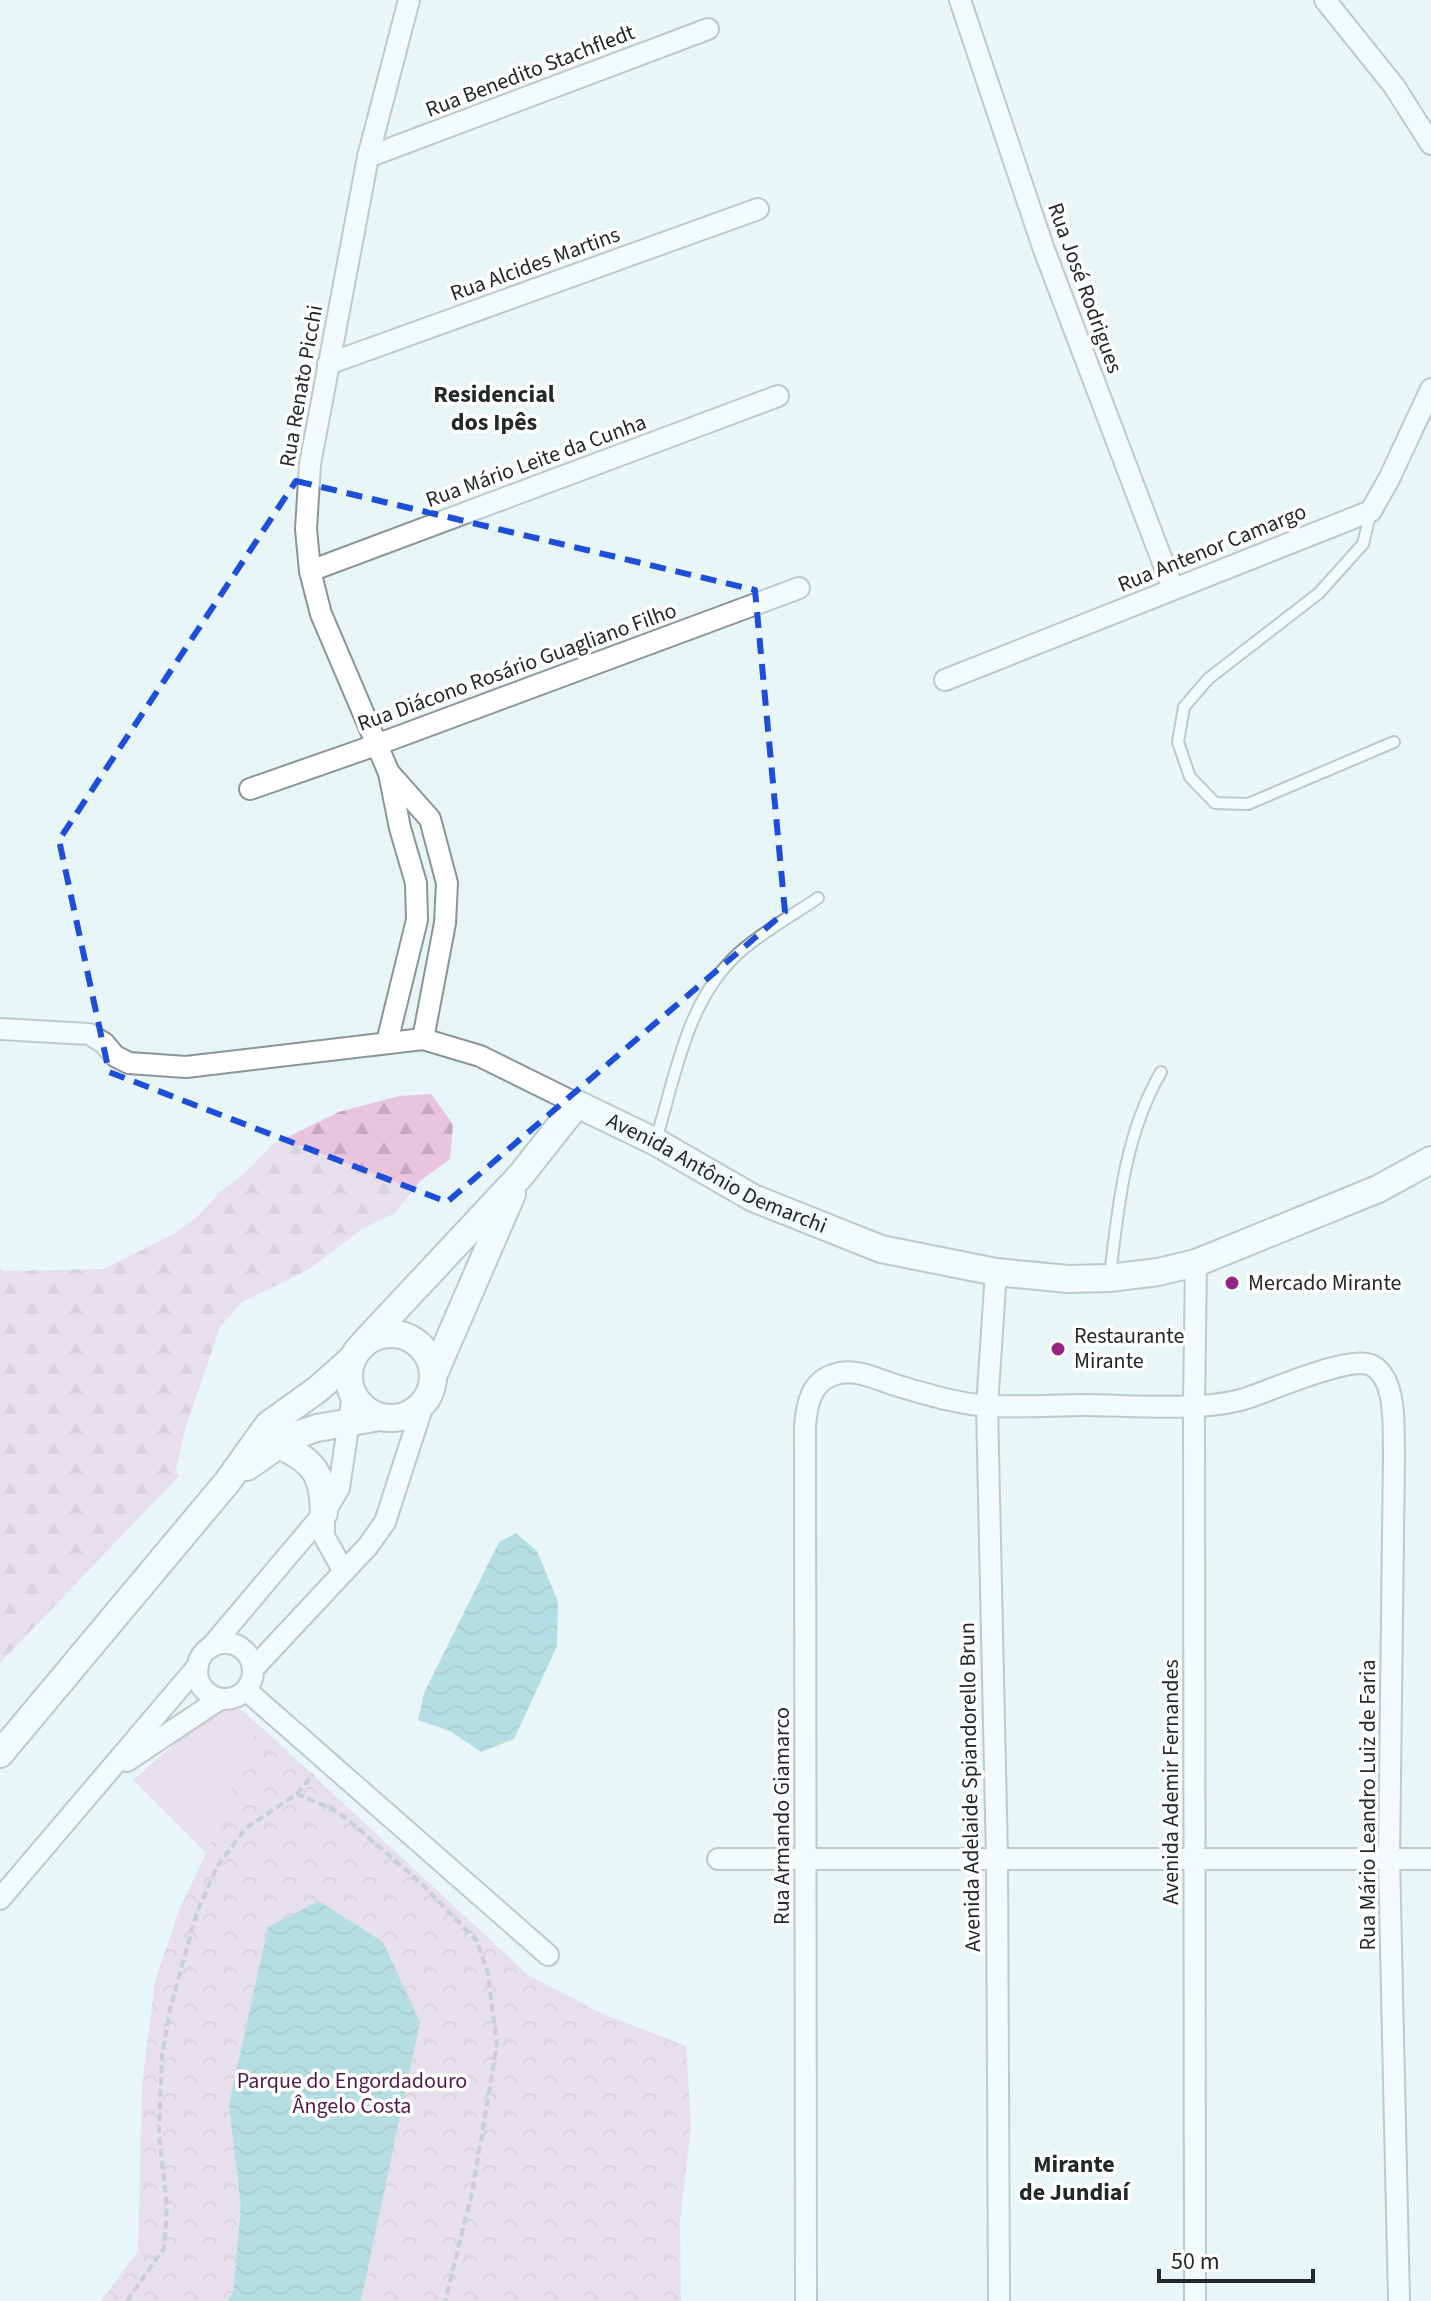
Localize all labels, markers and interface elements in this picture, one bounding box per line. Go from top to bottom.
street label: Rua Benedito Stachfledt [421,16,640,126]
street label: Rua José Rodrigues [1039,198,1131,378]
street label: Rua Alcides Martins [446,218,624,310]
street label: Rua Renato Picchi [271,302,331,470]
district label: Residencial dos Ipês [433,377,555,440]
street label: Rua Mário Leite da Cunha [421,406,651,516]
street label: Rua Antenor Camargo [1113,495,1311,601]
street label: Rua Diácono Rosário Guagliano Filho [353,594,681,740]
street label: Avenida Antônio Demarchi [601,1104,832,1242]
place label: Mercado Mirante [1248,1267,1402,1299]
marker: Mercado Mirante [1223,1274,1241,1292]
place label: Restaurante Mirante [1074,1320,1184,1377]
marker: Restaurante Mirante [1049,1340,1067,1358]
street label: Avenida Adelaide Spiandorello Brun [951,1622,989,1952]
street label: Avenida Ademir Fernandes [1155,1659,1187,1905]
street label: Rua Mário Leandro Luiz de Faria [1352,1659,1384,1951]
street label: Rua Armando Giamarco [766,1707,798,1925]
park label: Parque do Engordadouro Ângelo Costa [237,2065,467,2122]
district label: Mirante de Jundiaí [1019,2147,1130,2210]
scale bar [1159,2233,1313,2283]
text: 50 m [1171,2244,1220,2279]

